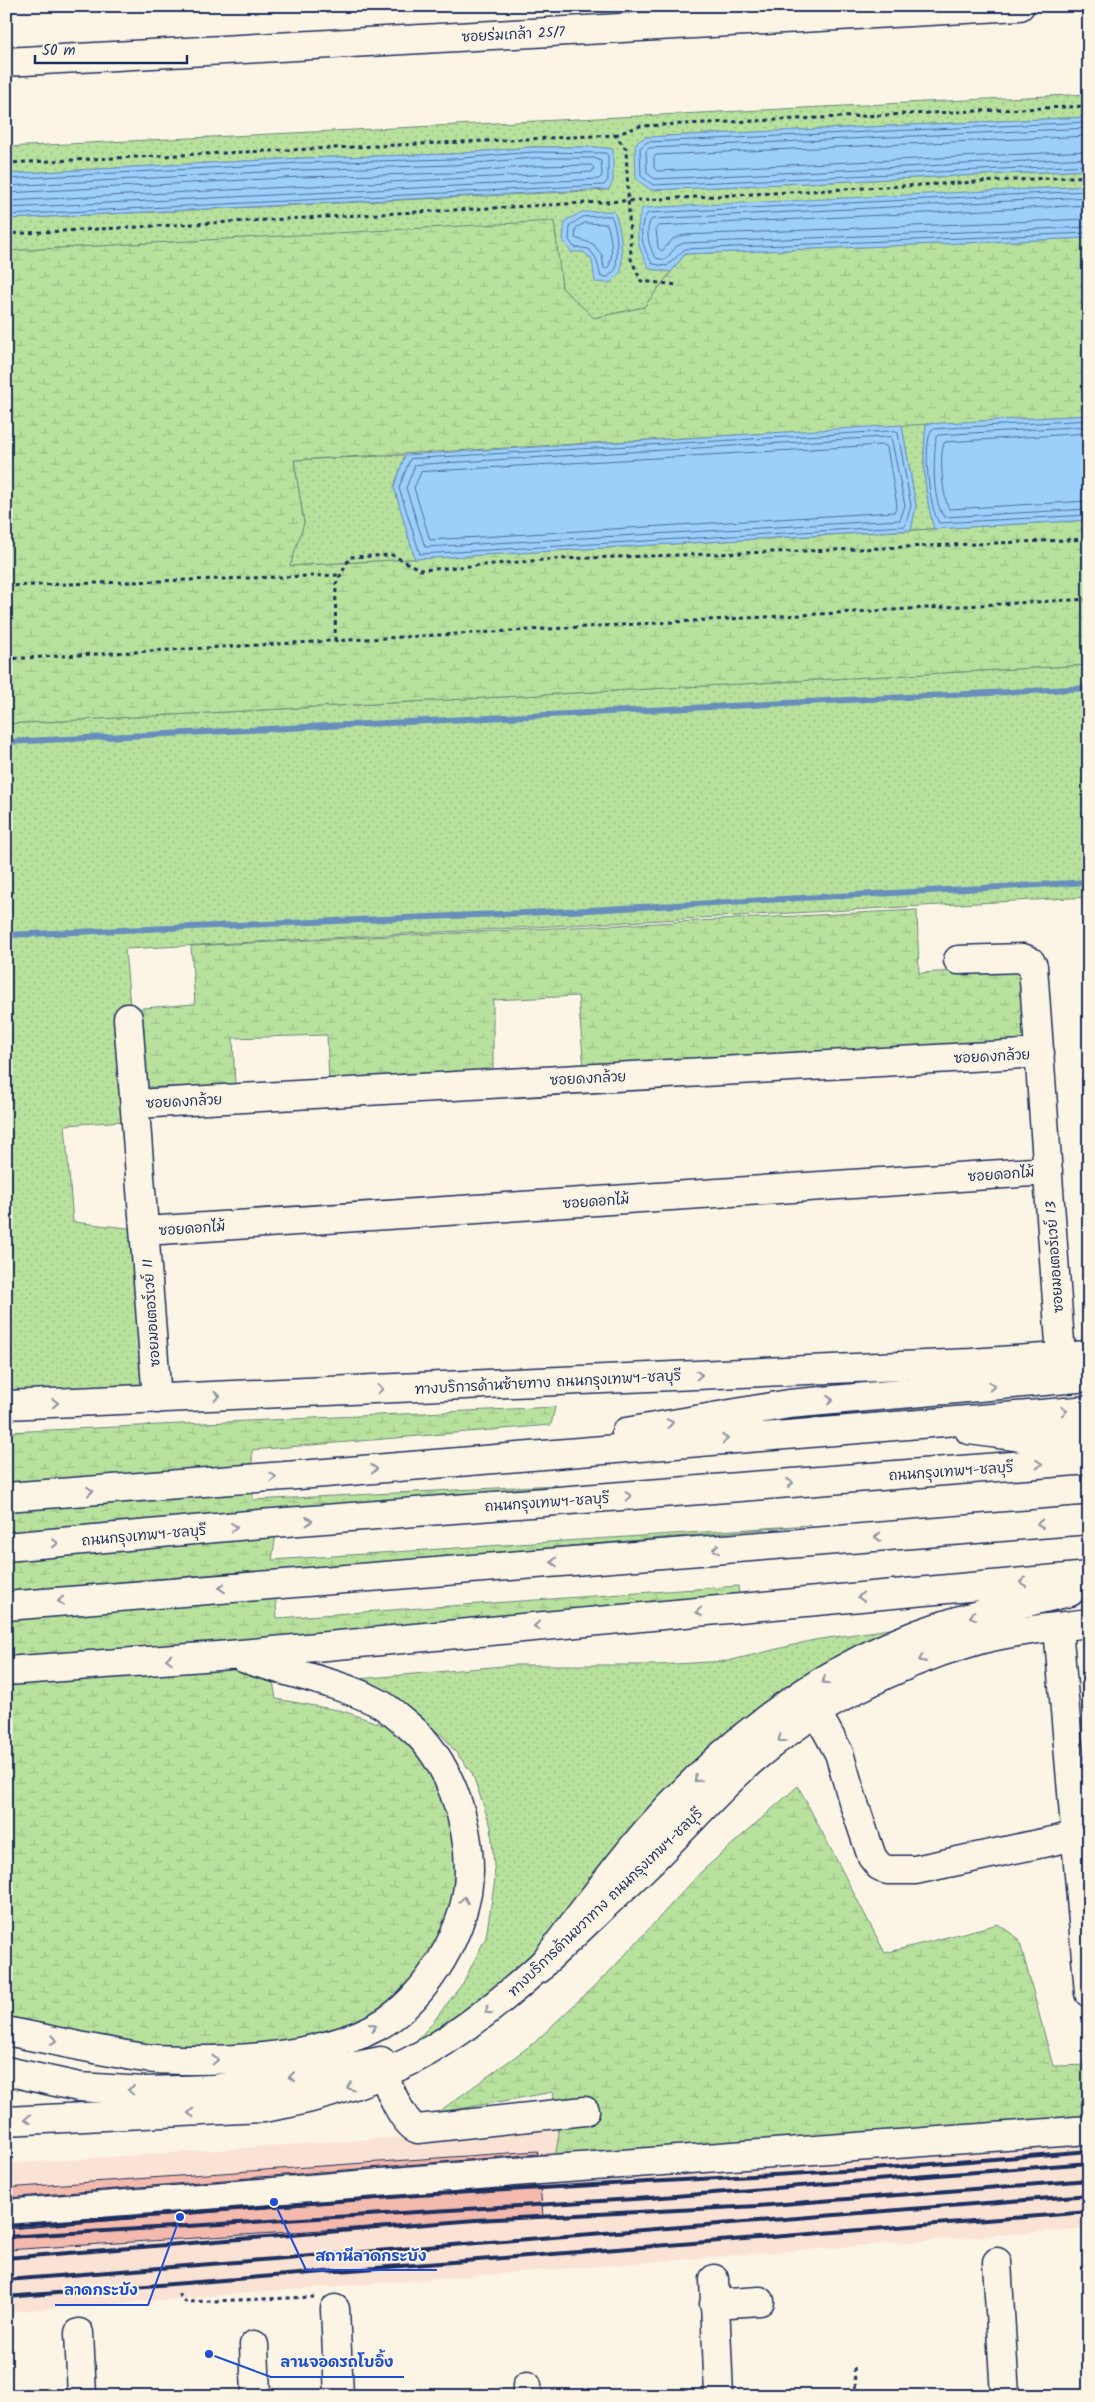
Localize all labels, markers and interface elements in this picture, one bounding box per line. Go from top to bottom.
street label: ซอยร่มเกล้า 25/7 [461,21,566,49]
scale bar [35,32,188,64]
text: 50 m [42,39,76,63]
street label: ซอยดงกล้วย [953,1044,1031,1070]
street label: ซอยดงกล้วย [549,1066,627,1092]
street label: ซอยดงกล้วย [145,1089,223,1115]
street label: ซอยดอกไม้ [967,1162,1035,1188]
street label: ซอยดอกไม้ [562,1189,630,1215]
street label: ซอยมอเตอร์เวย์ 13 [1040,1200,1070,1314]
street label: ซอยดอกไม้ [158,1216,226,1242]
street label: ซอยมอเตอร์เวย์ 11 [137,1258,167,1368]
street label: ทางบริการด้านซ้ายทาง ถนนกรุงเทพฯ-ชลบุรี [414,1365,682,1401]
one-way arrow [696,1369,704,1380]
one-way arrow [989,1380,997,1391]
one-way arrow [376,1384,384,1395]
one-way arrow [214,1391,222,1402]
one-way arrow [827,1395,835,1406]
one-way arrow [52,1398,59,1408]
one-way arrow [1060,1406,1068,1417]
one-way arrow [665,1419,674,1429]
one-way arrow [721,1434,729,1445]
street label: ถนนกรุงเทพฯ-ชลบุรี [888,1457,1015,1487]
one-way arrow [1036,1459,1044,1470]
one-way arrow [370,1464,378,1475]
one-way arrow [270,1471,278,1482]
one-way arrow [786,1478,794,1489]
one-way arrow [86,1485,94,1496]
street label: ถนนกรุงเทพฯ-ชลบุรี [484,1488,611,1518]
one-way arrow [624,1491,632,1502]
one-way arrow [305,1515,313,1526]
one-way arrow [1036,1518,1044,1529]
street label: ถนนกรุงเทพฯ-ชลบุรี [81,1520,208,1552]
one-way arrow [230,1521,238,1532]
one-way arrow [874,1531,882,1542]
one-way arrow [51,1537,59,1548]
one-way arrow [712,1544,720,1555]
one-way arrow [550,1556,558,1567]
one-way arrow [1018,1576,1026,1587]
one-way arrow [218,1582,226,1593]
one-way arrow [857,1591,865,1602]
one-way arrow [56,1595,64,1606]
one-way arrow [695,1606,703,1617]
one-way arrow [969,1610,978,1621]
one-way arrow [533,1621,541,1632]
one-way arrow [918,1653,927,1663]
one-way arrow [165,1654,173,1665]
one-way arrow [821,1674,830,1684]
one-way arrow [777,1733,787,1742]
one-way arrow [693,1773,702,1782]
street label: ทางบริการด้านขวาทาง ถนนกรุงเทพฯ-ชลบุรี [503,1803,708,2002]
one-way arrow [458,1895,469,1904]
one-way arrow [484,2005,493,2014]
one-way arrow [368,2023,377,2033]
one-way arrow [50,2034,58,2045]
one-way arrow [211,2055,219,2065]
one-way arrow [288,2071,296,2082]
one-way arrow [346,2081,355,2091]
one-way arrow [126,2084,134,2095]
one-way arrow [186,2107,194,2118]
one-way arrow [24,2114,32,2125]
callout: สถานีลาดกระบัง [306,2240,437,2270]
text: สถานีลาดกระบัง [316,2245,427,2269]
callout: ลาดกระบัง [55,2275,148,2305]
text: ลาดกระบัง [64,2279,138,2303]
callout: ลานจอดรถโบอิ้ง [271,2347,404,2377]
text: ลานจอดรถโบอิ้ง [281,2348,393,2375]

